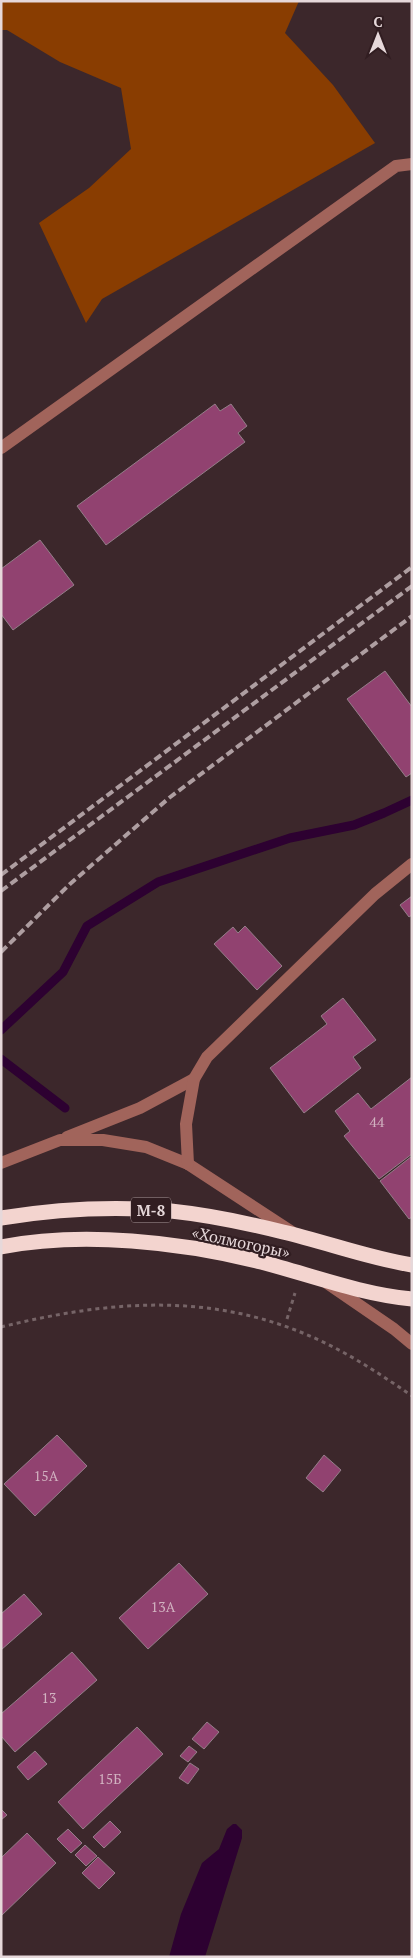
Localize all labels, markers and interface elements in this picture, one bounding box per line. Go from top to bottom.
north arrow [353,10,403,60]
text: С [373,12,383,31]
house number: 44 [370,1112,385,1131]
road number: М-8 [131,1198,171,1222]
street label: «Холмогоры» [190,1221,292,1263]
house number: 15А [34,1466,59,1485]
house number: 13А [151,1597,176,1616]
house number: 13 [42,1688,56,1707]
house number: 15Б [98,1769,122,1788]

